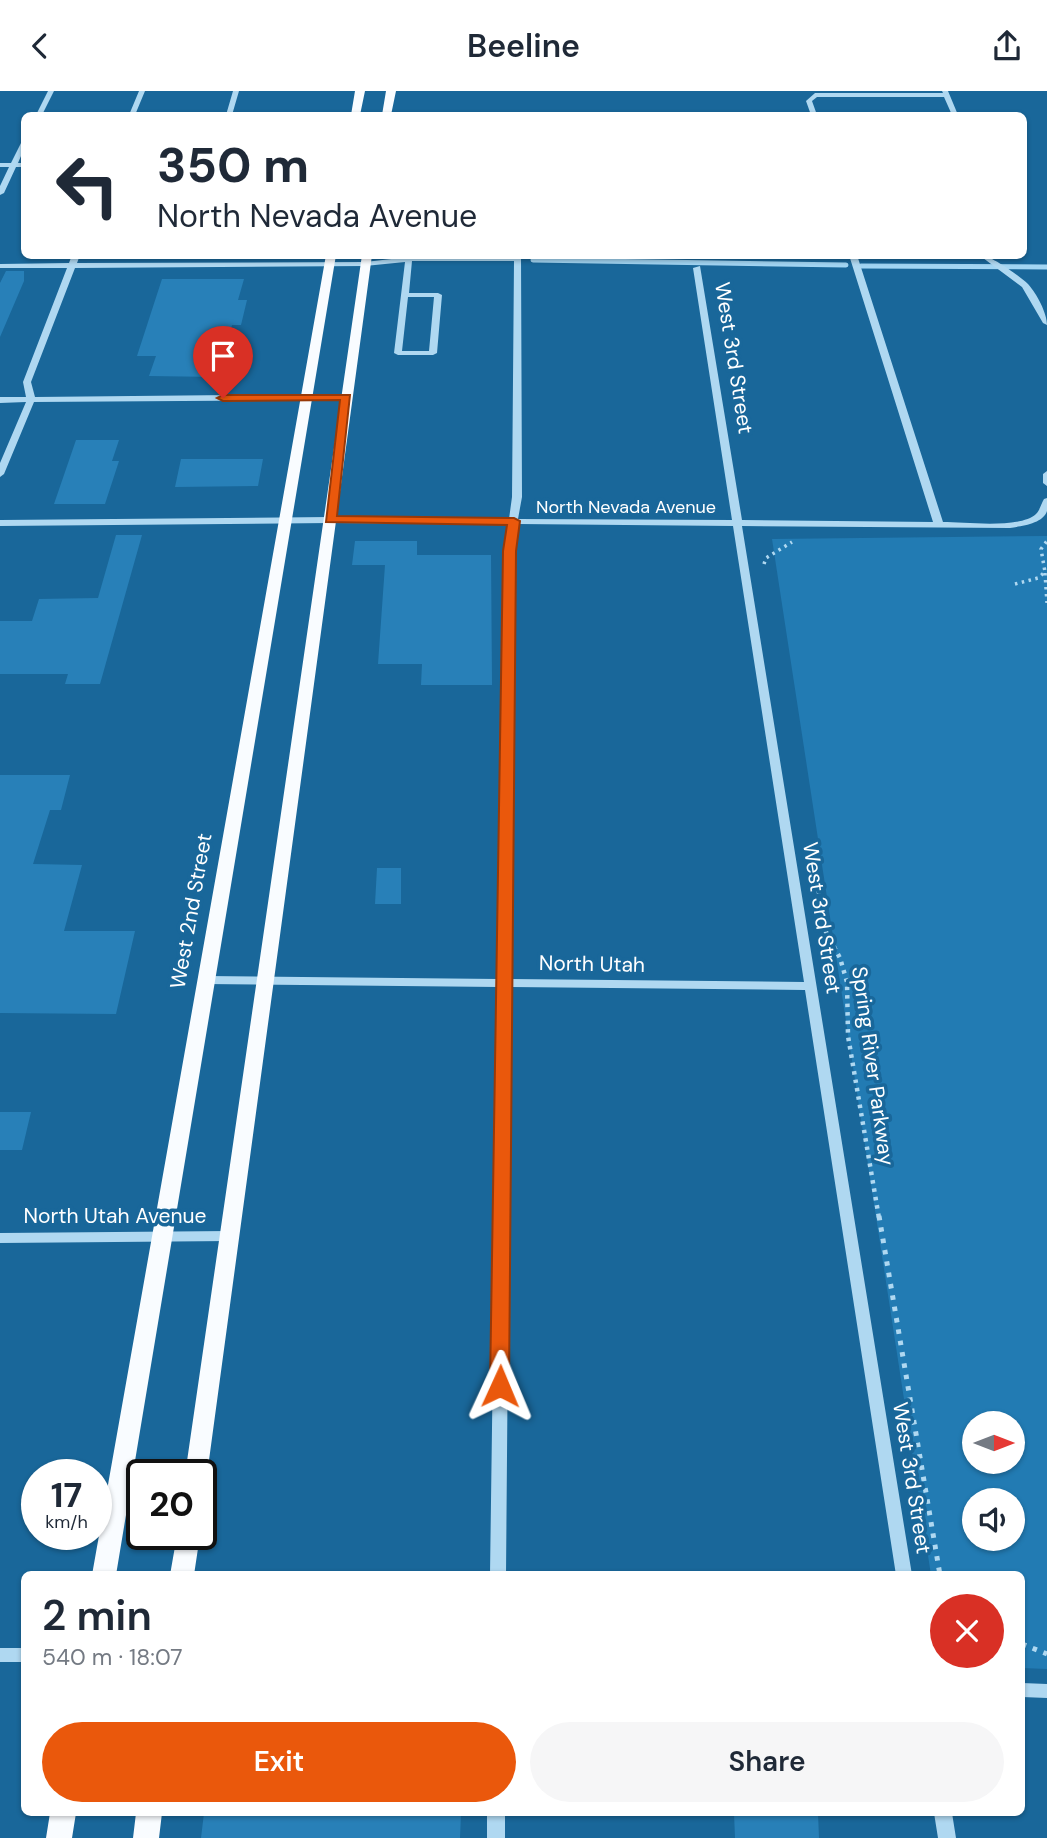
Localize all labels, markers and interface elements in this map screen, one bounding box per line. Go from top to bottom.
text: Beeline [467,25,580,67]
icon: back [21,27,59,65]
icon: share [988,27,1026,65]
text: 350 m [157,133,309,197]
icon: left [42,140,133,231]
text: North Nevada Avenue [157,195,477,237]
street label: West 3rd Street [708,280,760,436]
pin [193,326,253,398]
icon: arrive [204,337,242,375]
street label: North Nevada Avenue [536,495,716,519]
street label: West 2nd Street [164,831,218,991]
street label: West 3rd Street [796,840,848,996]
street label: North Utah [539,949,645,979]
street label: Spring River Parkway [845,965,901,1168]
street label: North Utah Avenue [23,1202,207,1230]
position arrow [463,1349,537,1423]
street label: West 3rd Street [886,1400,938,1556]
north arrow [962,1411,1026,1473]
map controls [962,1411,1025,1551]
speed limit sign: 20 [126,1459,217,1550]
text: 17 [51,1472,82,1518]
button: sound [962,1488,1025,1551]
text: km/h [45,1510,88,1534]
text: 2 min [42,1588,152,1643]
button: close [930,1594,1004,1668]
text: 540 m · 18:07 [42,1642,183,1672]
button: Exit [42,1722,516,1802]
button: Share [530,1722,1004,1802]

